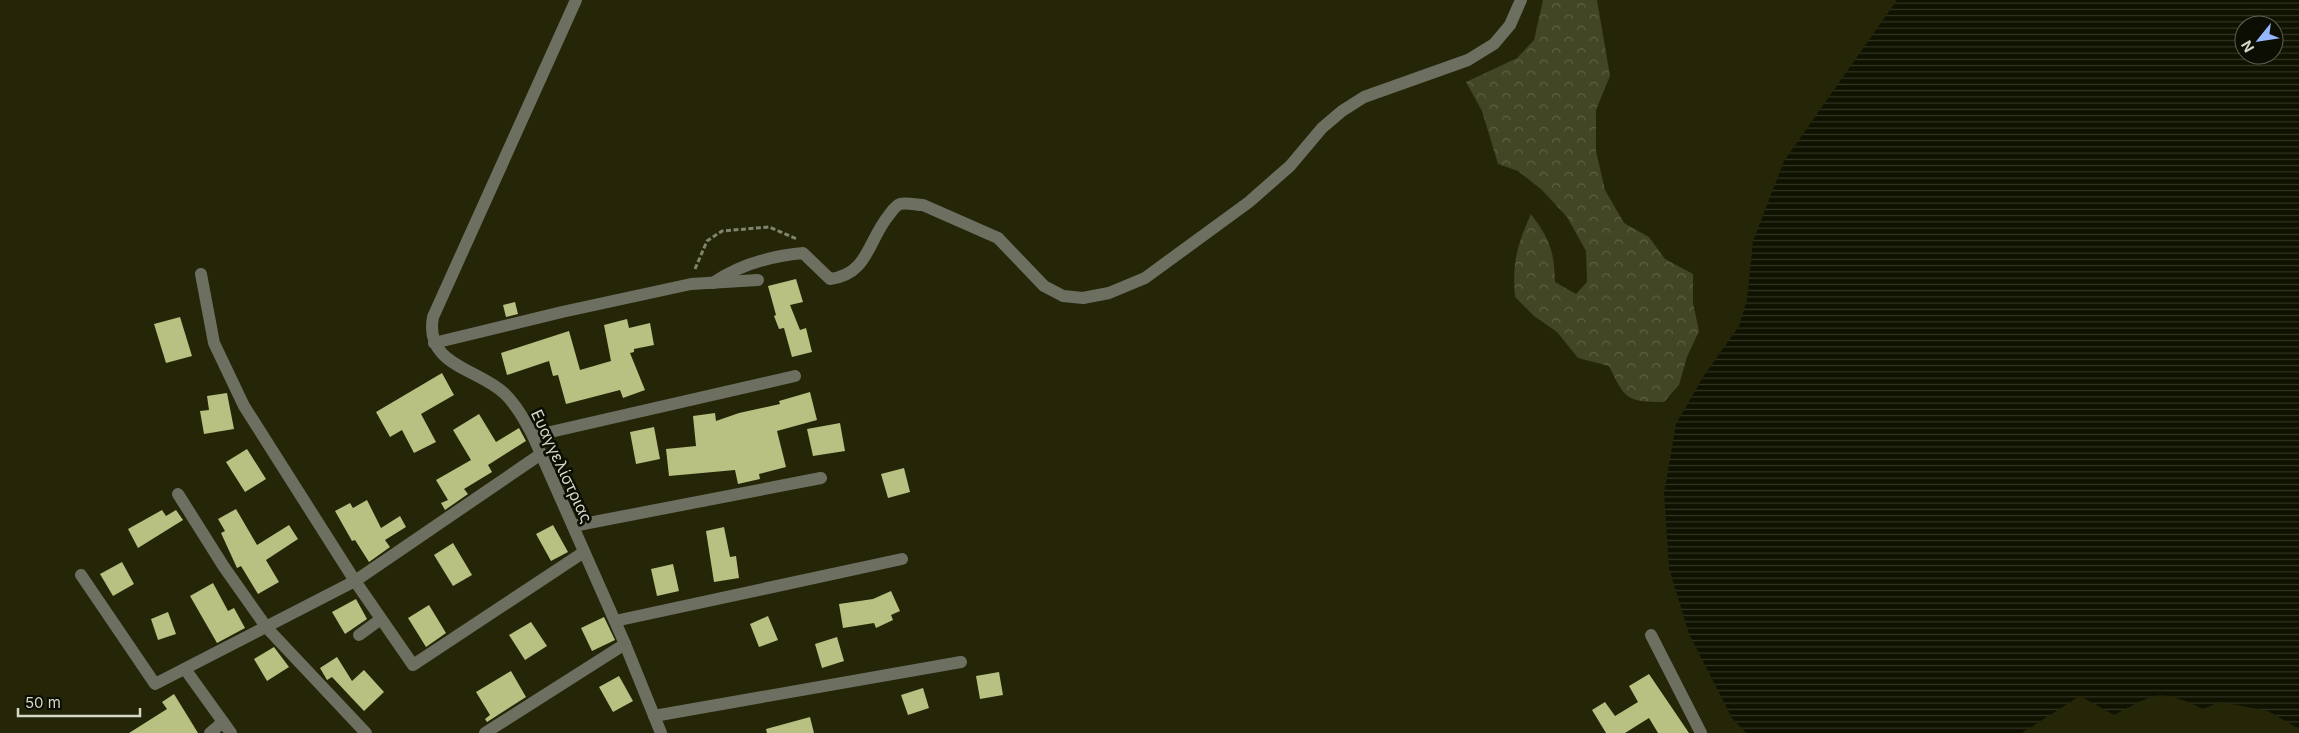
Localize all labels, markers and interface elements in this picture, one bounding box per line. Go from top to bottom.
north arrow [2234,15,2284,65]
text: N [2237,38,2257,56]
street label: Ευαγγελίστριας [527,406,597,526]
scale bar [18,686,140,718]
text: 50 m [25,693,61,712]

